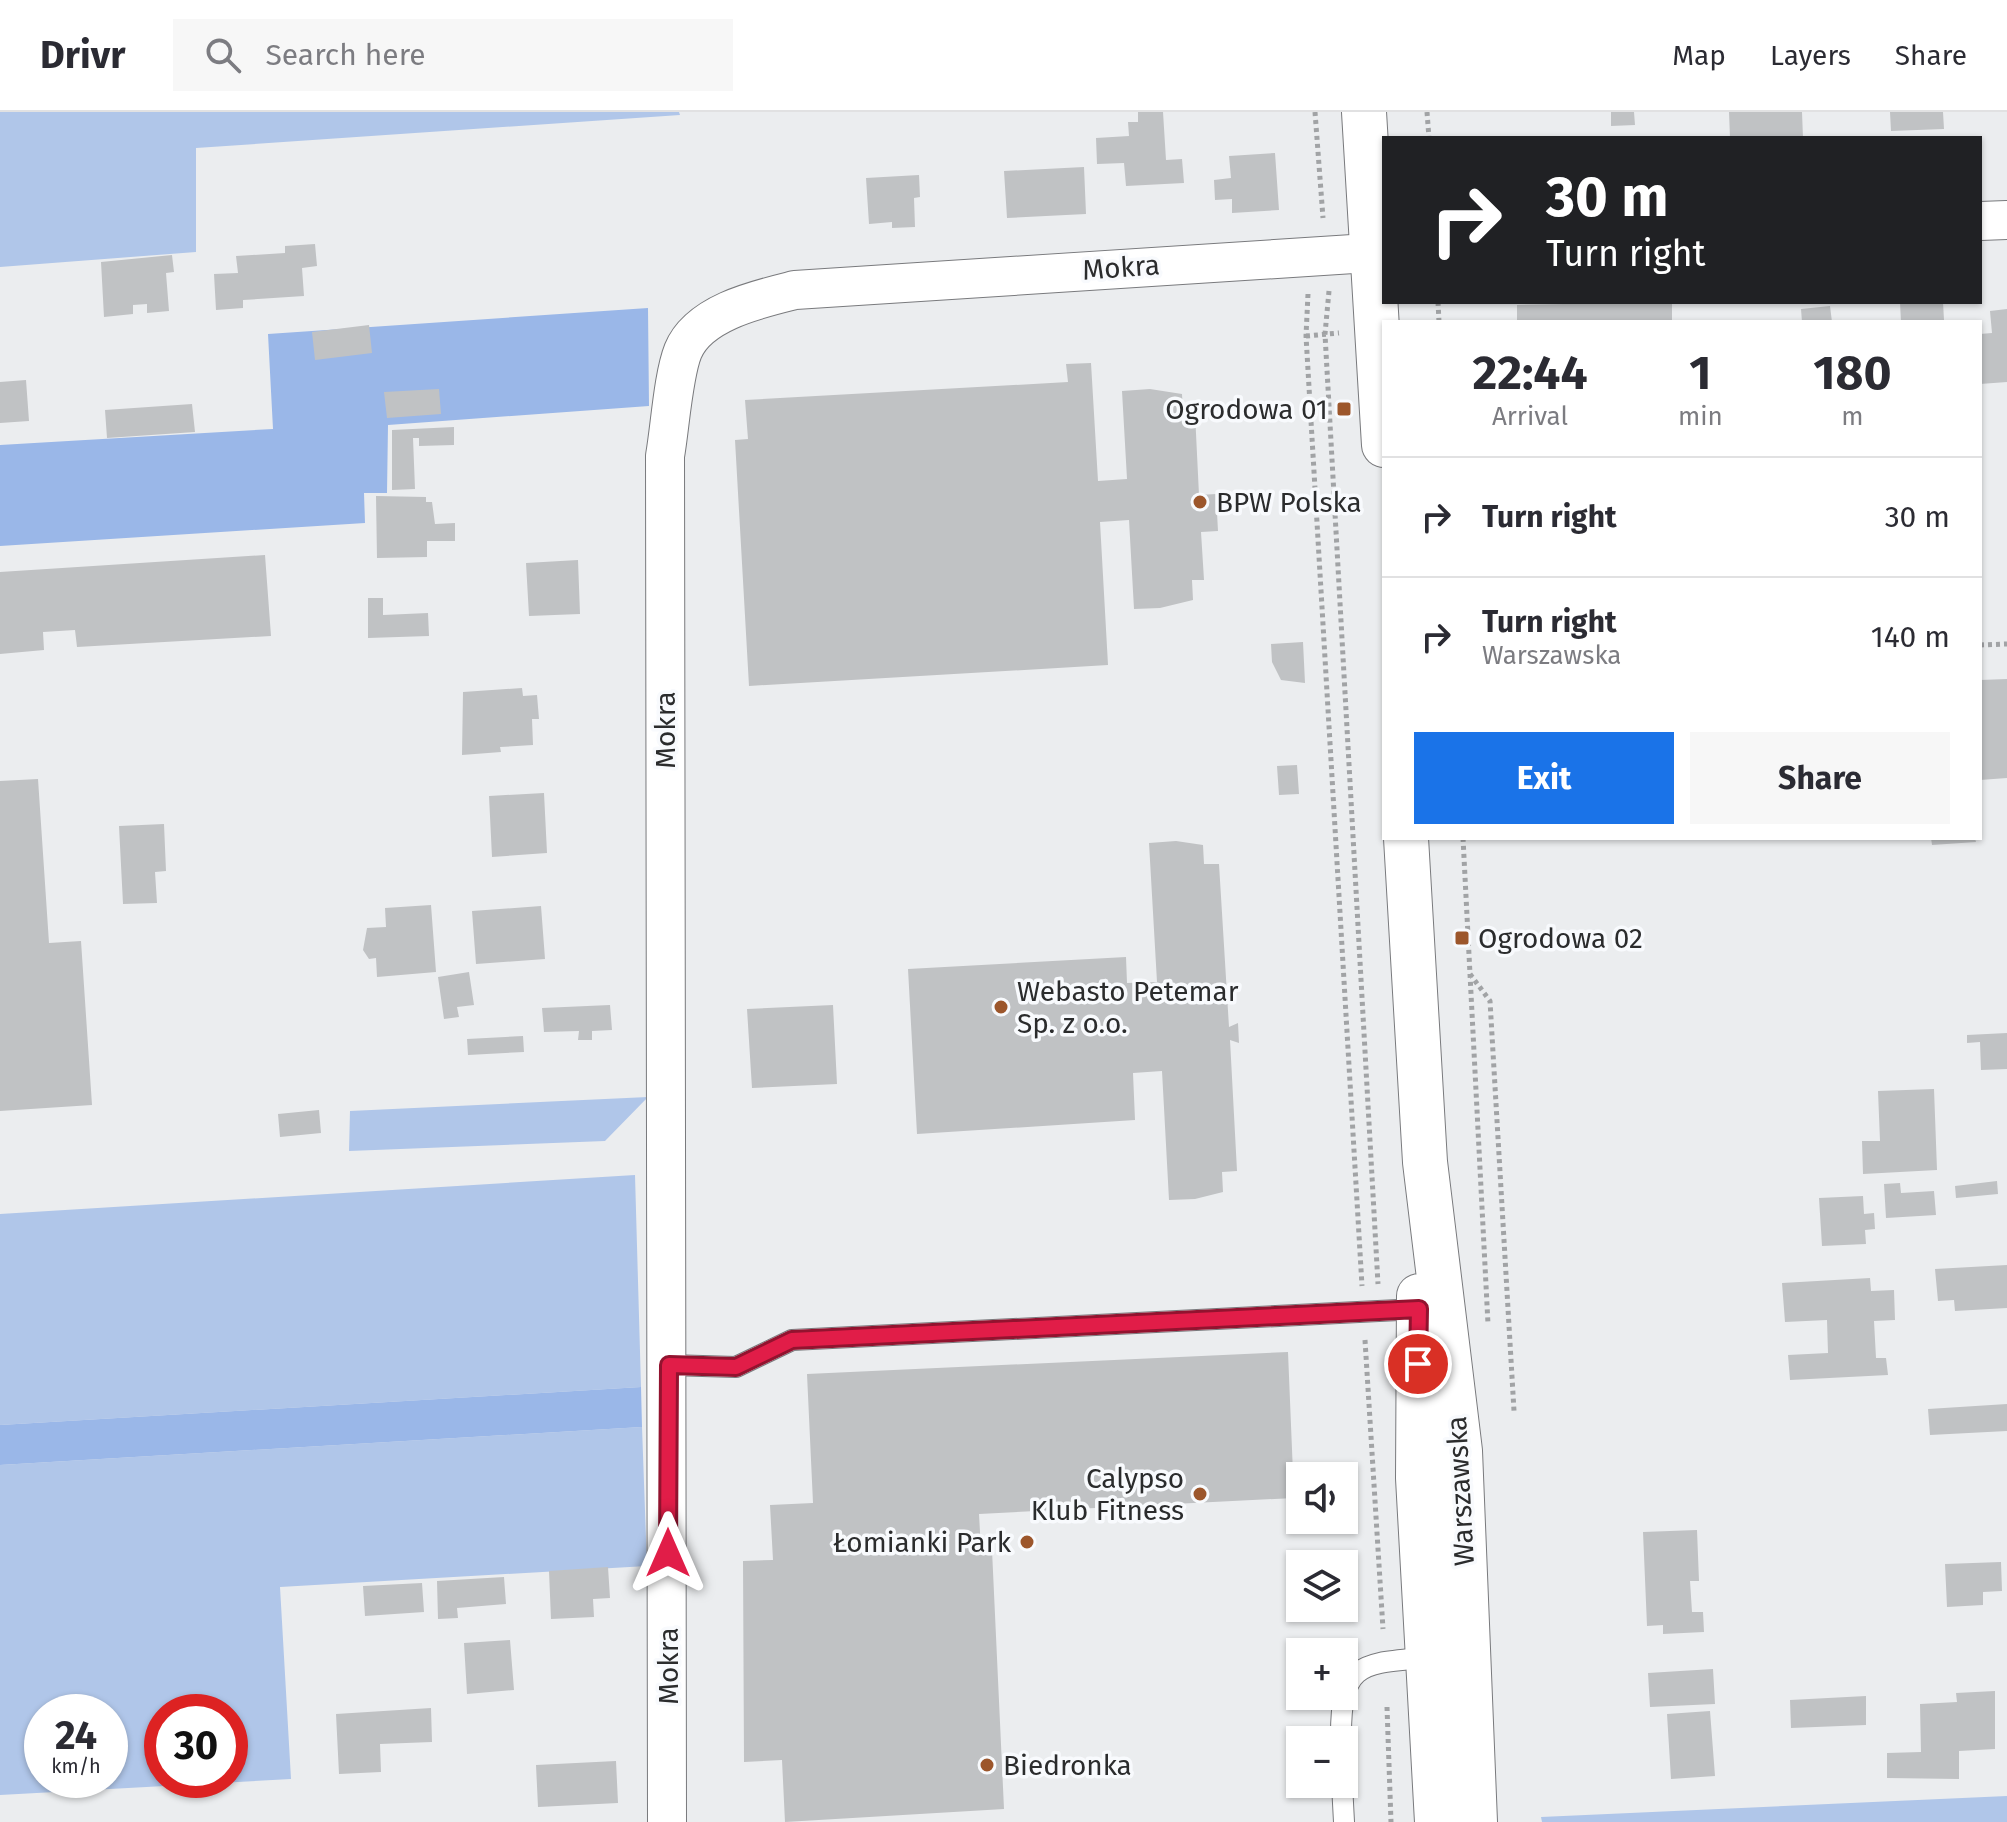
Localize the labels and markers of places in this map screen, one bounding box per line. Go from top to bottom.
place label: Ogrodowa 01 [1165,393,1328,426]
marker: Ogrodowa 01 [1335,400,1353,418]
place label: BPW Polska [1216,486,1362,519]
marker: BPW Polska [1191,493,1209,511]
place label: Ogrodowa 02 [1478,922,1643,955]
marker: Ogrodowa 02 [1453,929,1471,947]
place label: Webasto Petemar Sp. z o.o. [1017,975,1239,1040]
marker: Webasto Petemar Sp. z o.o. [992,998,1010,1016]
pin [1384,1330,1452,1398]
place label: Calypso Klub Fitness [1031,1462,1184,1527]
marker: Calypso Klub Fitness [1191,1485,1209,1503]
place label: Łomianki Park [833,1526,1012,1559]
marker: Łomianki Park [1018,1533,1036,1551]
place label: Biedronka [1003,1749,1132,1782]
marker: Biedronka [978,1756,996,1774]

